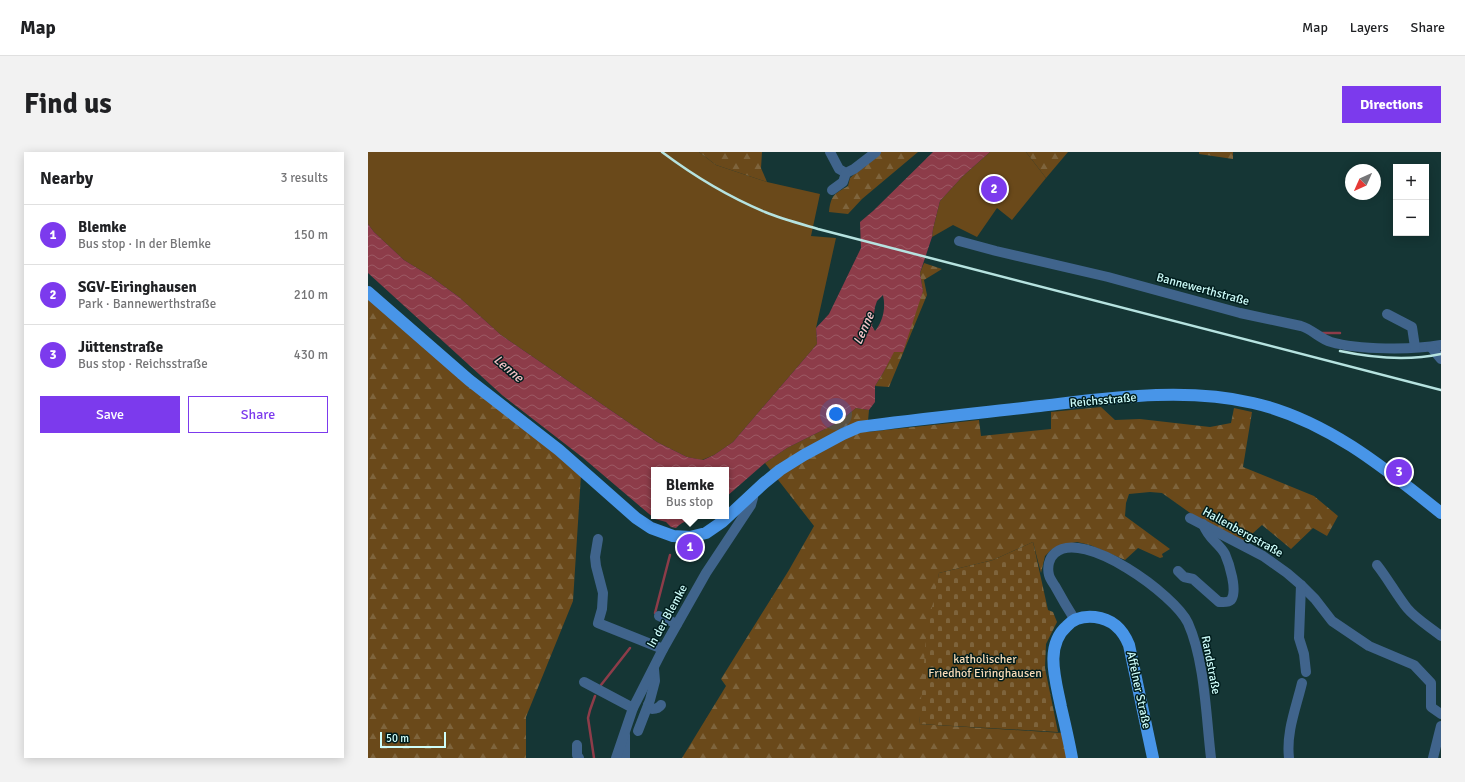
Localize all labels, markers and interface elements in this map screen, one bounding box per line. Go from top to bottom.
text: Map [20,16,56,40]
text: Map [1302,19,1328,36]
text: Layers [1350,19,1389,36]
text: Share [1411,19,1445,36]
button: Directions [1342,86,1441,123]
text: Find us [24,87,112,121]
north arrow [1345,164,1381,200]
map controls [1393,164,1429,236]
button: + [1393,164,1429,200]
text: Nearby [40,168,93,189]
text: 3 results [280,170,328,186]
pin: 2 [981,174,1007,204]
button: − [1393,200,1429,236]
text: Blemke [78,218,126,236]
text: 1 [49,227,57,243]
text: 150 m [294,227,328,243]
text: Bus stop · In der Blemke [78,236,211,252]
street label: Bannewerthstraße [1155,270,1251,309]
text: SGV-Eiringhausen [78,278,197,296]
text: 2 [49,287,57,303]
text: 210 m [294,287,328,303]
text: Park · Bannewerthstraße [78,296,216,312]
water label: Lenne [850,308,879,347]
text: Jüttenstraße [78,338,163,356]
text: 3 [49,347,57,363]
text: 430 m [294,347,328,363]
water label: Lenne [490,352,528,387]
text: Bus stop · Reichsstraße [78,356,208,372]
street label: Reichsstraße [1069,390,1137,411]
button: Save [40,396,180,433]
button: Share [188,396,328,433]
your location [826,404,846,424]
pin: 3 [1386,457,1412,487]
popup [651,467,729,519]
text: Blemke [666,476,714,494]
text: Bus stop [666,494,713,510]
street label: Hallenbergstraße [1200,504,1286,561]
pin: 1 [677,532,703,562]
street label: In der Blemke [644,582,691,651]
street label: Randstraße [1197,634,1224,696]
street label: Affelner Straße [1123,650,1154,730]
park label: katholischer Friedhof Eiringhausen [928,652,1042,681]
scale bar [380,730,446,749]
text: 50 m [386,732,409,745]

